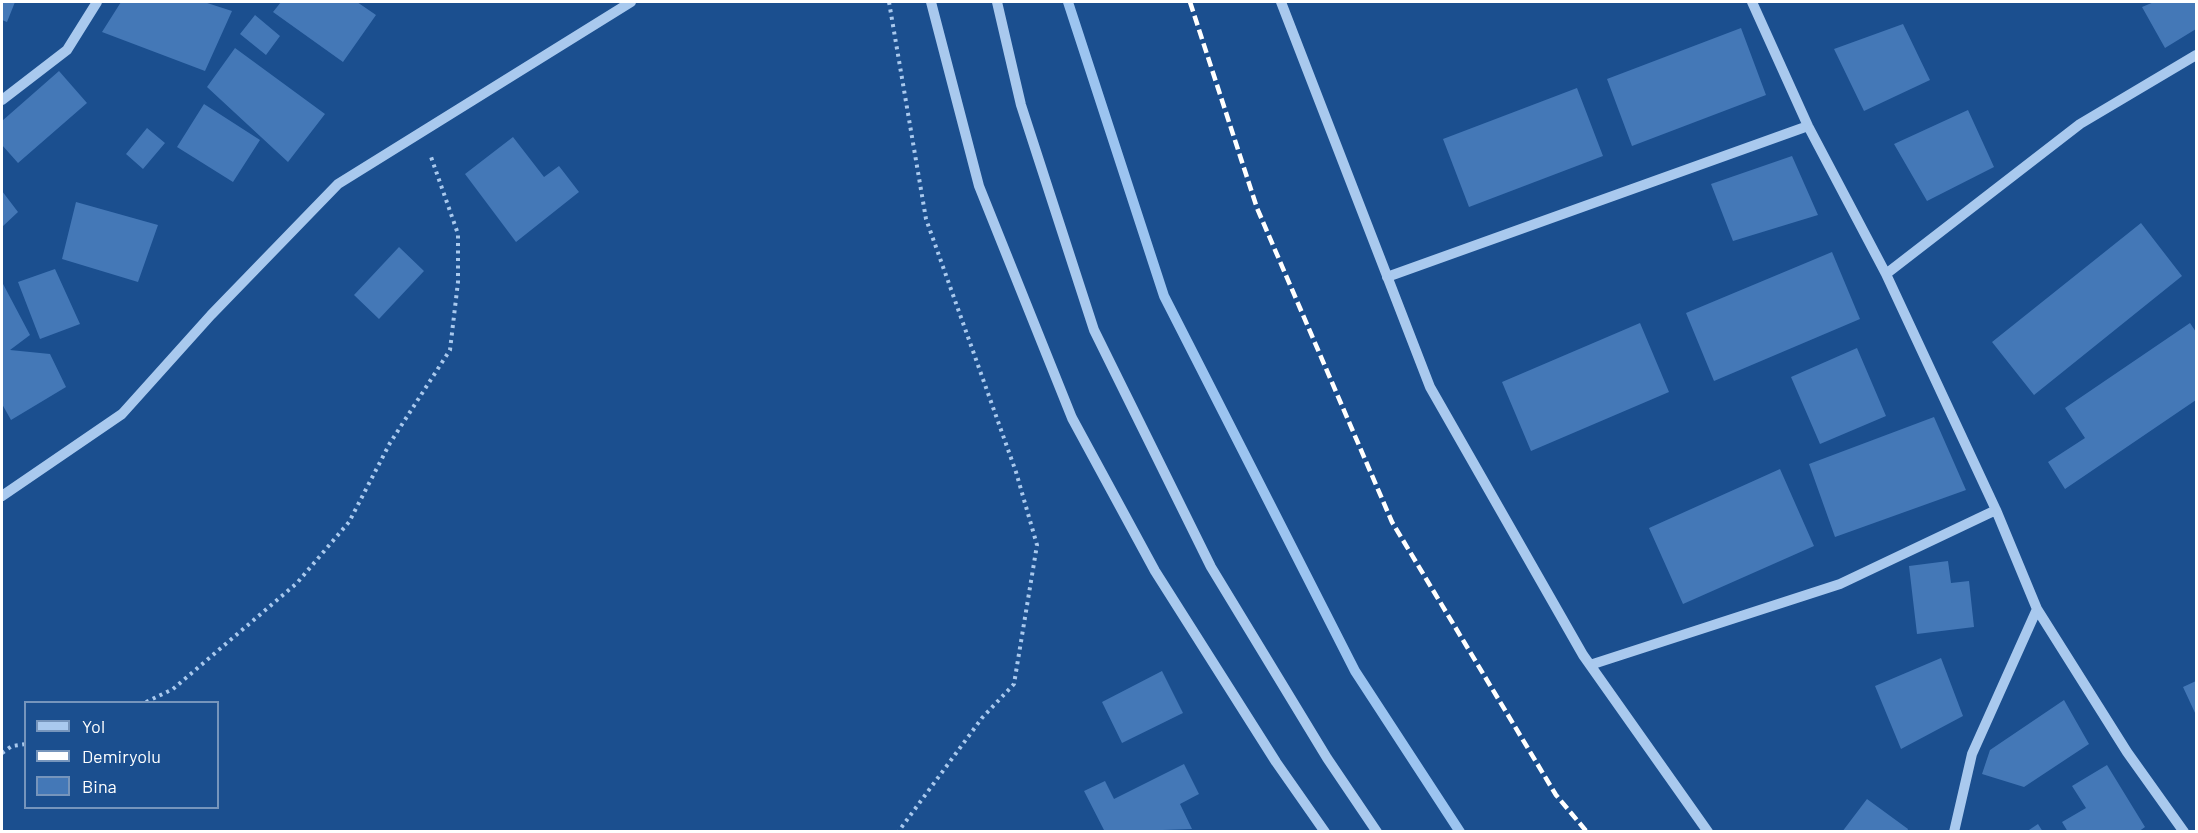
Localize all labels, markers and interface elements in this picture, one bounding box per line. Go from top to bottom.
legend [24,701,219,809]
text: Yol [82,715,105,737]
text: Demiryolu [82,745,161,767]
text: Bina [82,775,117,797]

